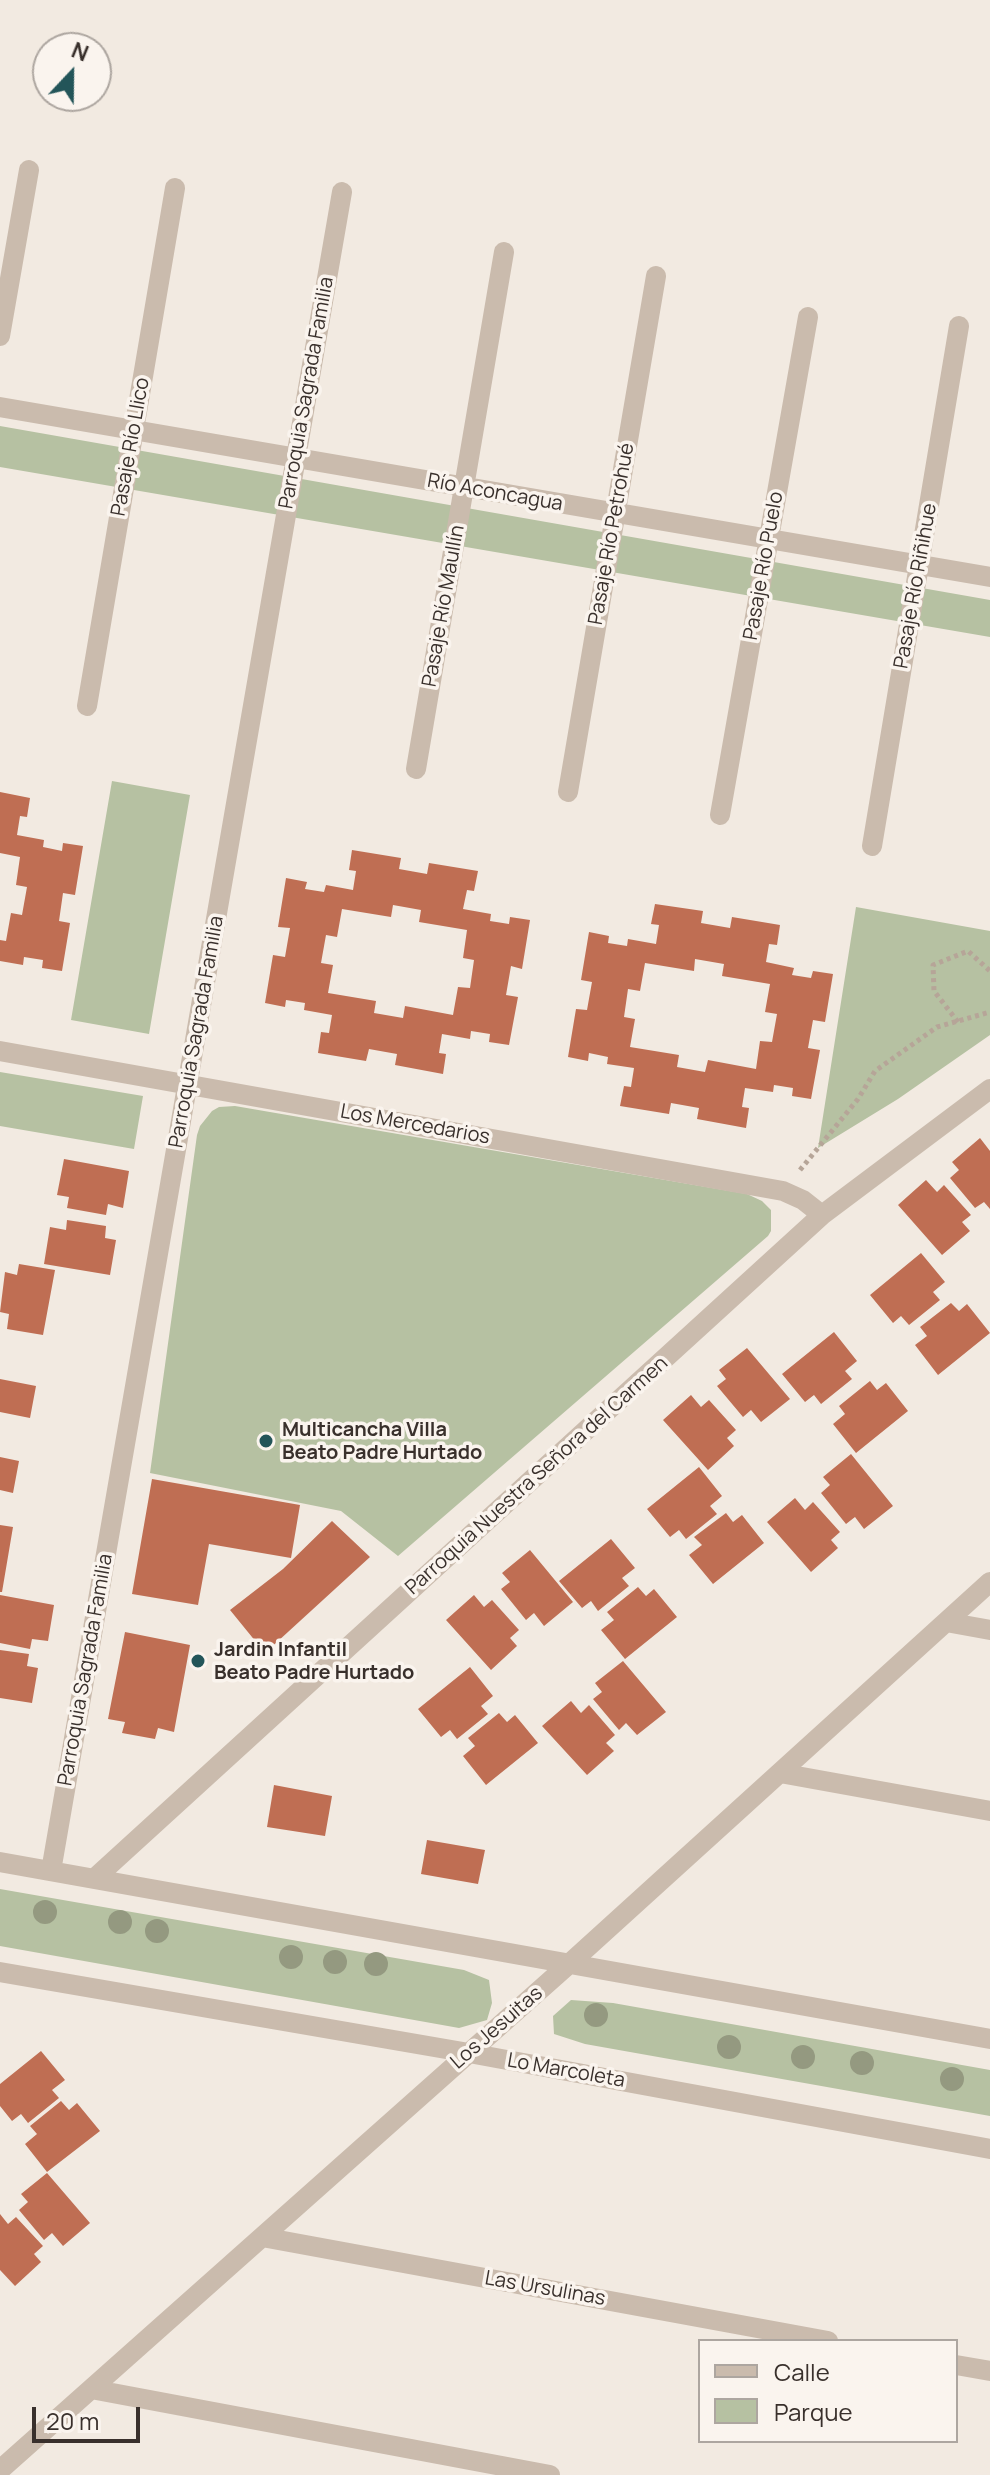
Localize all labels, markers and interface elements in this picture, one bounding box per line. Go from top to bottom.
north arrow [32,32,112,112]
text: N [67,35,93,68]
street label: Parroquia Sagrada Familia [275,275,339,511]
street label: Pasaje Río Llico [107,376,155,518]
street label: Pasaje Río Petrohué [584,441,640,627]
street label: Río Aconcagua [425,469,565,517]
street label: Pasaje Río Puelo [739,490,789,642]
street label: Pasaje Río Riñihue [890,501,942,671]
street label: Pasaje Río Maullín [418,523,470,689]
street label: Parroquia Sagrada Familia [165,914,229,1150]
street label: Los Mercedarios [338,1100,492,1150]
street label: Parroquia Nuestra Señora del Carmen [401,1352,673,1600]
place label: Multicancha Villa Beato Padre Hurtado [282,1418,482,1465]
marker: Multicancha Villa Beato Padre Hurtado [257,1432,275,1450]
street label: Parroquia Sagrada Familia [54,1552,118,1788]
place label: Jardin Infantil Beato Padre Hurtado [214,1638,414,1685]
marker: Jardin Infantil Beato Padre Hurtado [189,1652,207,1670]
street label: Los Jesuitas [446,1982,548,2074]
street label: Lo Marcoleta [505,2049,627,2093]
street label: Las Ursulinas [483,2267,607,2311]
legend [698,2339,958,2443]
text: Calle [774,2355,830,2388]
scale bar [36,2391,144,2441]
text: Parque [774,2395,852,2428]
text: 20 m [46,2404,99,2437]

